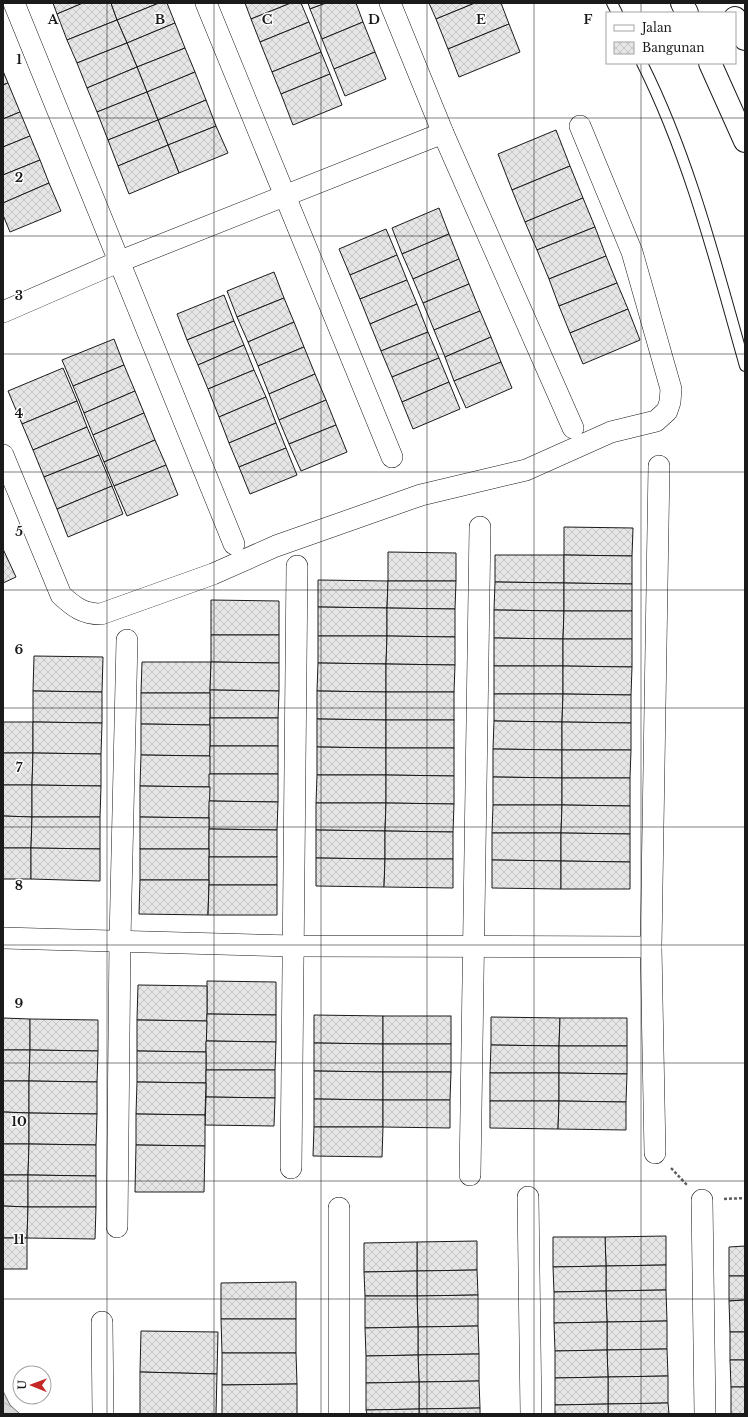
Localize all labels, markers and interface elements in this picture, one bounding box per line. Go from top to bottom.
text: A [47,11,59,28]
text: B [155,11,165,28]
text: C [262,11,273,28]
text: D [368,11,380,28]
text: E [476,11,486,28]
text: F [584,11,593,28]
legend [606,12,736,64]
text: Jalan [640,20,672,35]
text: Bangunan [642,40,705,55]
text: 1 [16,51,22,68]
text: 2 [15,169,23,186]
text: 3 [15,287,23,304]
text: 4 [15,405,24,422]
text: 5 [15,523,23,540]
text: 6 [15,641,24,658]
text: 7 [16,759,23,776]
text: 8 [15,877,23,894]
text: 9 [15,995,24,1012]
text: 10 [11,1113,27,1130]
text: 11 [13,1231,25,1248]
north arrow [12,1365,52,1405]
text: U [15,1380,29,1390]

